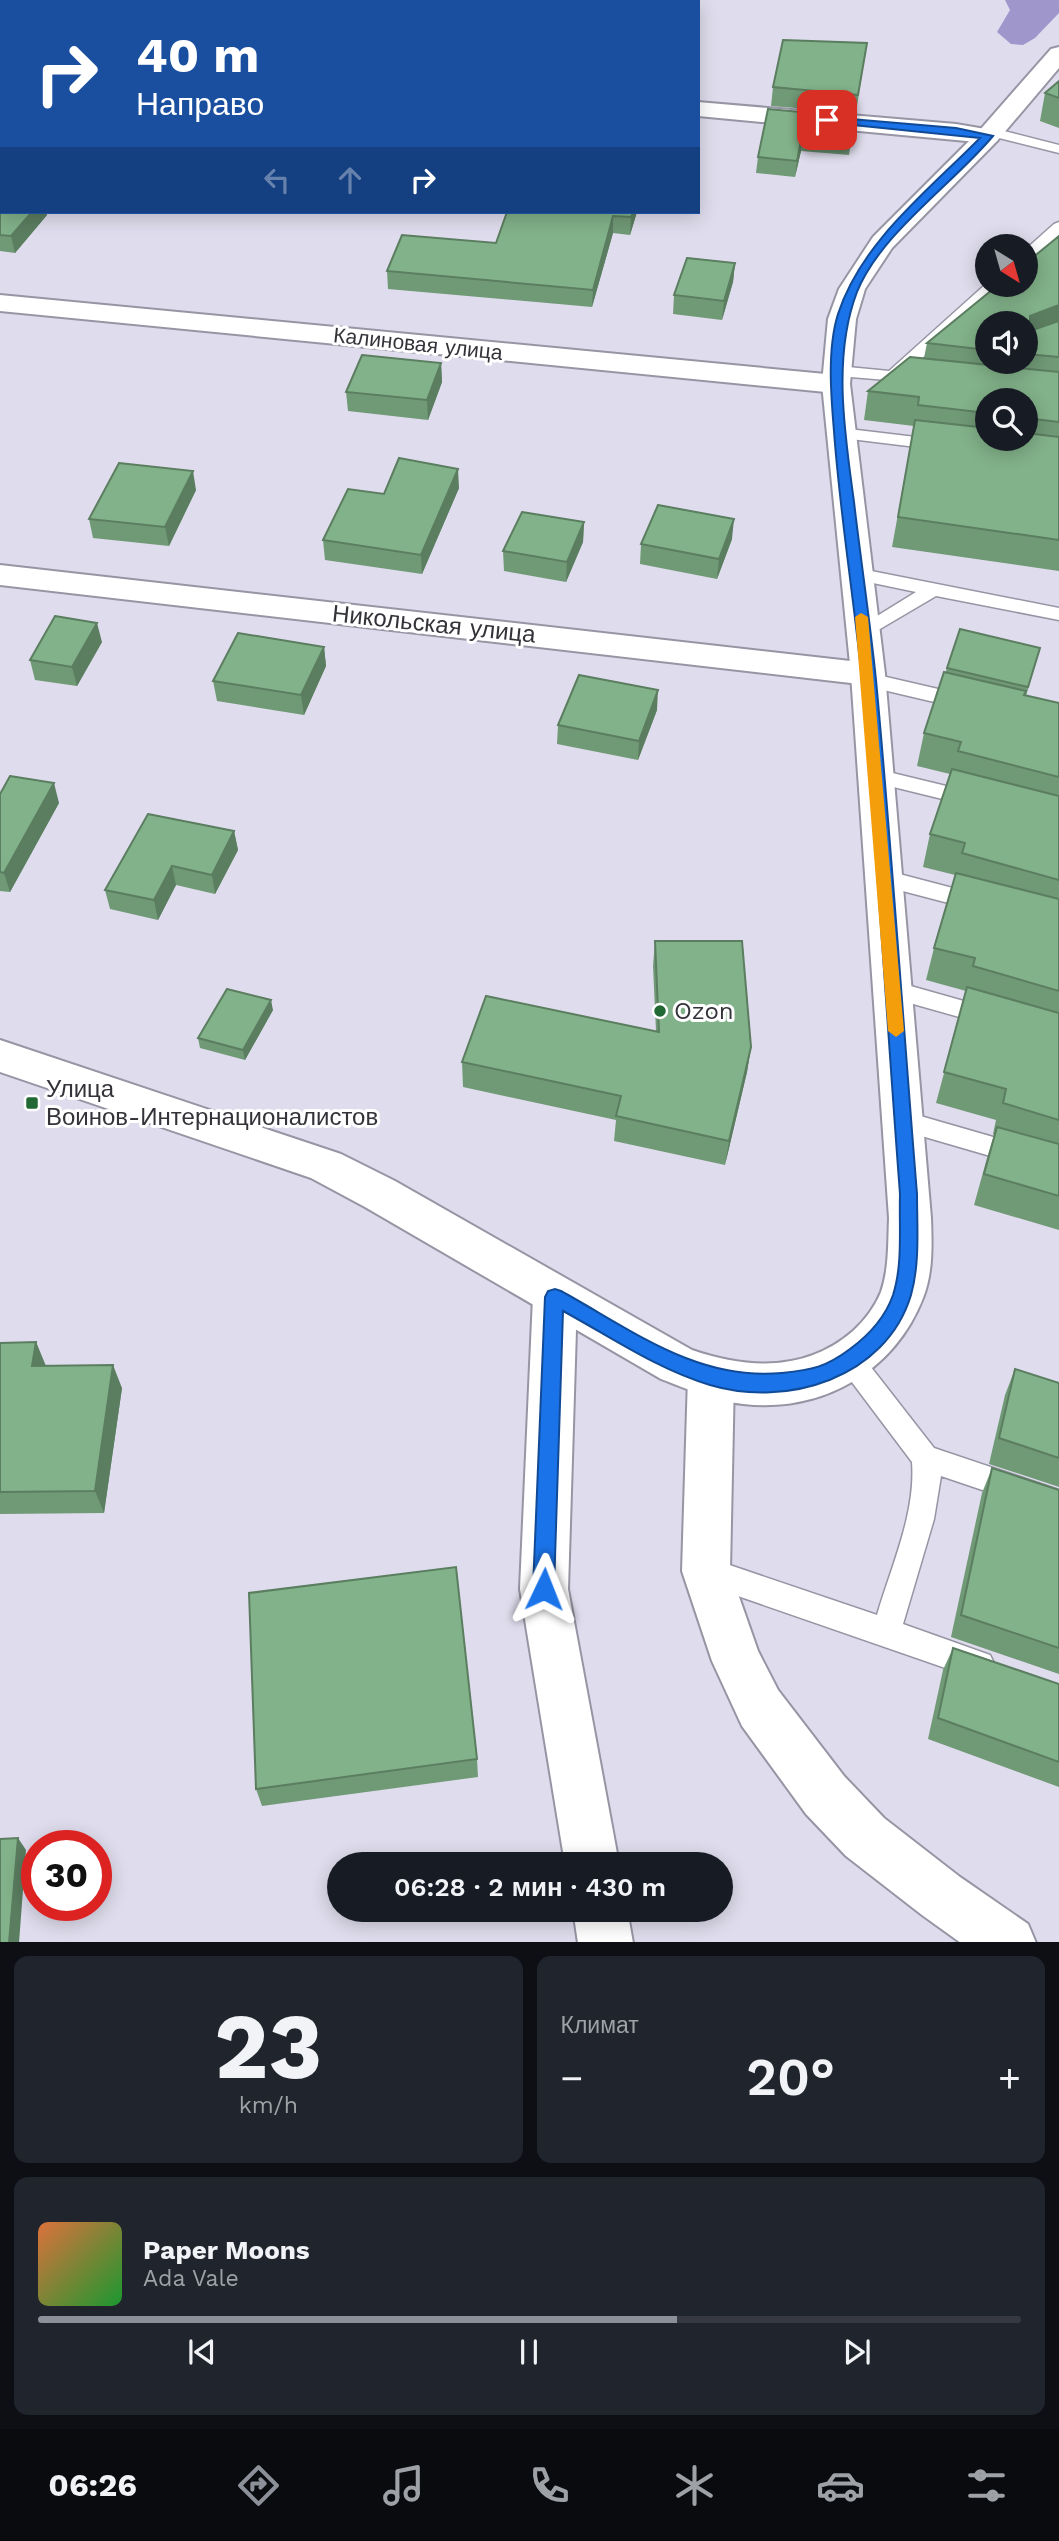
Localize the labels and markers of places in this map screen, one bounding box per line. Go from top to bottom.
pin [797,90,857,150]
place label: Ozon [674,997,734,1025]
marker: Ozon [652,1003,668,1019]
place label: Улица Воинов-Интернационалистов [46,1075,378,1131]
marker: Улица Воинов-Интернационалистов [24,1095,40,1111]

